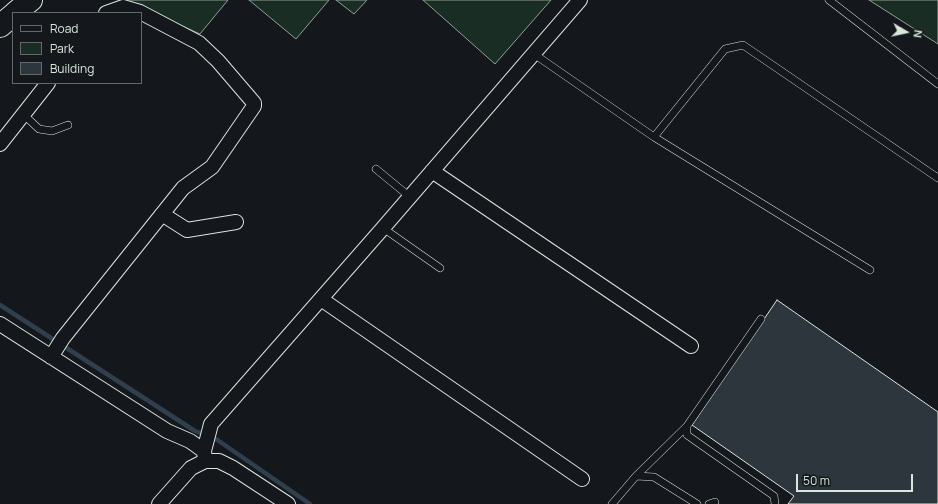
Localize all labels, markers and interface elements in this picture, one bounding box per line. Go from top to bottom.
legend [12,12,142,84]
north arrow [886,12,926,52]
text: Road [50,20,78,37]
text: N [910,29,926,39]
text: Park [50,40,74,57]
text: Building [50,60,94,77]
scale bar [798,466,915,492]
text: 50 m [803,472,830,489]

